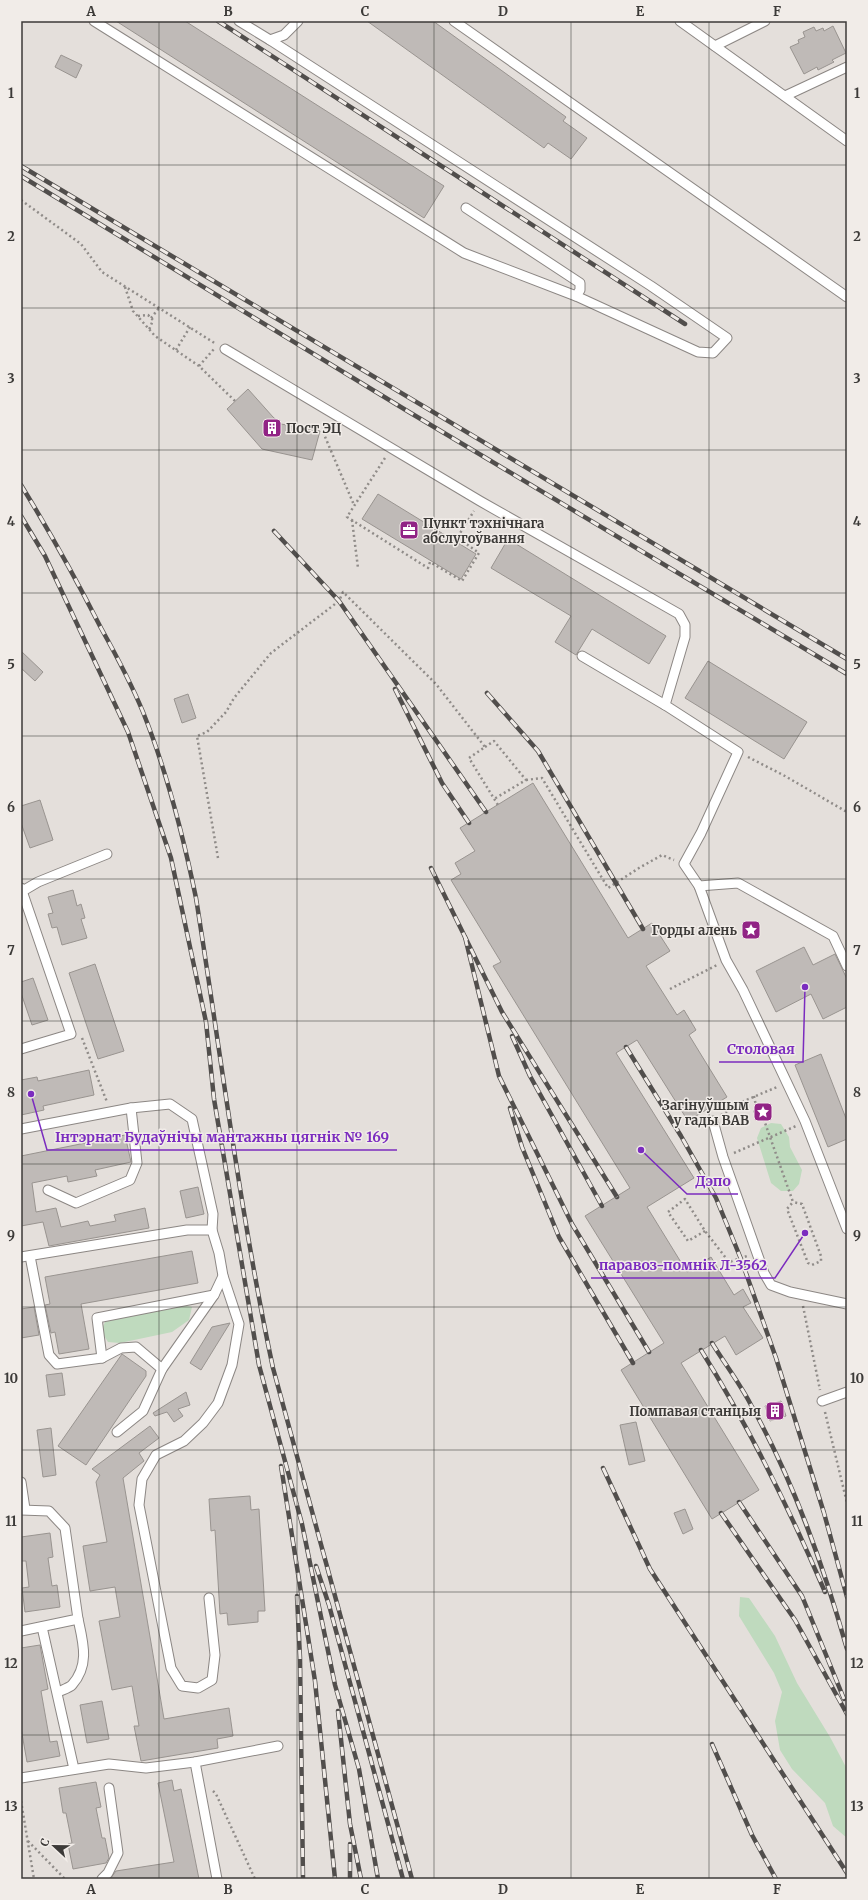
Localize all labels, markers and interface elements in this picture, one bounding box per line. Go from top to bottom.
text: A [85,3,96,20]
text: B [223,3,233,20]
text: C [361,3,370,20]
text: D [498,3,508,20]
text: E [636,3,645,20]
text: F [773,3,781,20]
text: 1 [8,85,14,102]
text: 1 [854,85,860,102]
text: 2 [7,228,15,245]
text: 2 [853,228,861,245]
text: 3 [7,370,15,387]
text: 3 [853,370,861,387]
building icon: Пост ЭЦ [261,417,283,439]
place label: Пост ЭЦ [286,420,341,437]
text: 4 [7,513,16,530]
text: 4 [853,513,862,530]
place label: Пункт тэхнічнага абслугоўвання [423,515,544,547]
office icon: Пункт тэхнічнага абслугоўвання [398,519,420,541]
text: 5 [7,656,15,673]
text: 5 [853,656,861,673]
text: 6 [7,799,15,816]
text: 6 [853,799,861,816]
place icon: Горды алень [740,919,762,941]
place label: Горды алень [652,922,737,939]
text: 7 [7,942,15,959]
text: 7 [853,942,861,959]
callout: Столовая [719,1036,803,1062]
text: Столовая [727,1040,795,1058]
text: 8 [7,1084,15,1101]
text: 8 [853,1084,861,1101]
place label: Загінуўшым у гады ВАВ [662,1097,749,1129]
place icon: Загінуўшым у гады ВАВ [752,1101,774,1123]
callout: Інтэрнат Будаўнічы мантажны цягнік № 169 [47,1124,397,1150]
text: Інтэрнат Будаўнічы мантажны цягнік № 169 [55,1128,389,1146]
callout: Дэпо [687,1168,738,1194]
text: Дэпо [695,1172,731,1190]
text: 9 [7,1227,15,1244]
text: 9 [853,1227,861,1244]
callout: паравоз-помнік Л-3562 [591,1252,775,1278]
text: паравоз-помнік Л-3562 [599,1256,767,1274]
text: 10 [4,1370,18,1387]
text: 10 [850,1370,864,1387]
building icon: Помпавая станцыя [764,1400,786,1422]
place label: Помпавая станцыя [629,1403,761,1420]
text: 11 [5,1513,17,1530]
text: 11 [851,1513,863,1530]
text: 12 [4,1655,18,1672]
text: 12 [850,1655,864,1672]
text: 13 [4,1798,18,1815]
text: 13 [850,1798,864,1815]
north arrow [34,1826,74,1866]
text: С [37,1836,53,1848]
text: A [85,1881,96,1898]
text: B [223,1881,233,1898]
text: C [361,1881,370,1898]
text: D [498,1881,508,1898]
text: E [636,1881,645,1898]
text: F [773,1881,781,1898]

